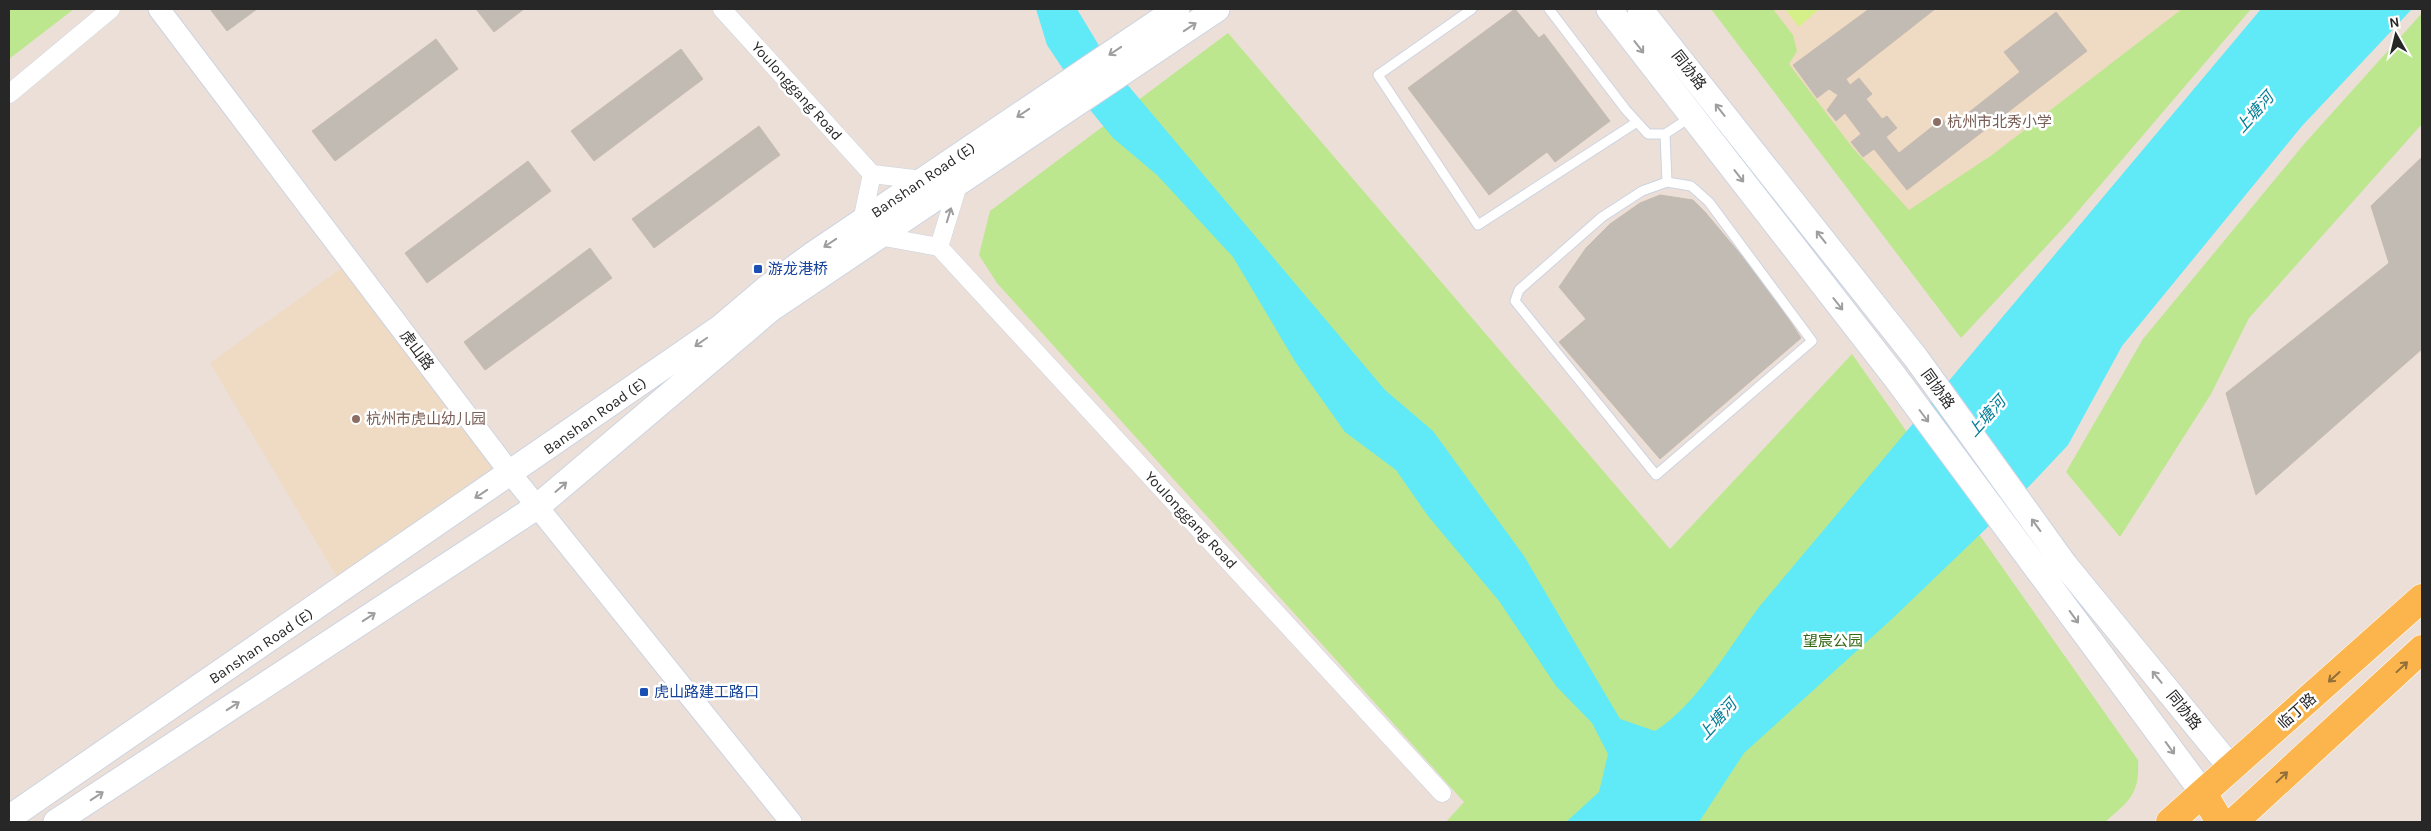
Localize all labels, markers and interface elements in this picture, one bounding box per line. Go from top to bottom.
north arrow [2371,10,2421,60]
text: N [2388,14,2400,32]
one-way arrow [1183,22,1197,32]
street label: Youlonggang Road [748,38,846,144]
one-way arrow [1634,40,1645,53]
one-way arrow [1108,46,1122,56]
street label: 同协路 [1668,47,1710,93]
water label: 上塘河 [2231,86,2279,137]
one-way arrow [1714,103,1725,116]
one-way arrow [1016,108,1030,118]
place label: 杭州市北秀小学 [1947,113,2052,131]
marker: 杭州市北秀小学 [1931,116,1943,128]
street label: Banshan Road (E) [868,139,978,221]
one-way arrow [1733,169,1744,182]
one-way arrow [945,207,955,223]
one-way arrow [1815,231,1826,244]
one-way arrow [823,238,837,248]
place label: 游龙港桥 [768,260,828,278]
marker: 游龙港桥 [752,263,764,275]
one-way arrow [1833,297,1844,310]
street label: 虎山路 [396,327,438,373]
one-way arrow [695,336,708,347]
street label: 同协路 [1917,366,1959,412]
street label: Banshan Road (E) [540,374,650,458]
water label: 上塘河 [1963,390,2011,441]
one-way arrow [1919,409,1929,423]
place label: 杭州市虎山幼儿园 [366,410,486,428]
marker: 杭州市虎山幼儿园 [350,413,362,425]
street label: Youlonggang Road [1141,467,1241,573]
one-way arrow [554,481,567,493]
one-way arrow [475,490,489,500]
one-way arrow [2031,518,2041,532]
street label: Banshan Road (E) [206,605,316,687]
one-way arrow [2069,610,2079,624]
one-way arrow [361,612,375,622]
park label: 望宸公园 [1803,632,1863,650]
one-way arrow [2396,661,2409,673]
one-way arrow [2151,671,2162,684]
one-way arrow [2327,672,2340,683]
place label: 虎山路建工路口 [654,683,759,701]
marker: 虎山路建工路口 [638,686,650,698]
street label: 同协路 [2163,687,2205,733]
street label: 临丁路 [2274,689,2320,733]
water label: 上塘河 [1694,693,1742,744]
one-way arrow [225,701,239,711]
one-way arrow [2165,741,2175,755]
one-way arrow [2276,771,2289,783]
one-way arrow [89,790,103,800]

